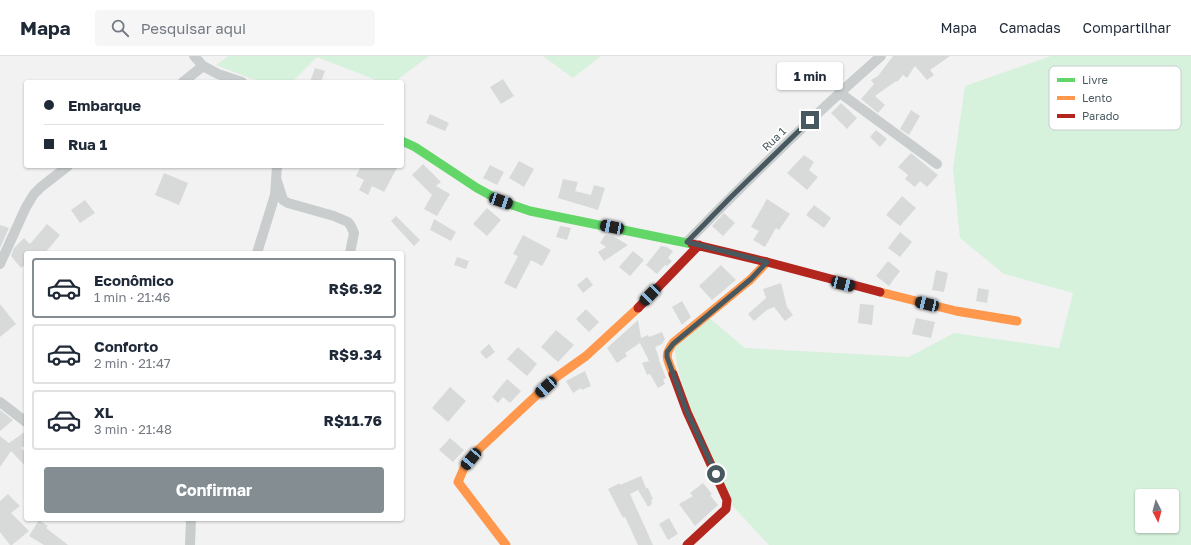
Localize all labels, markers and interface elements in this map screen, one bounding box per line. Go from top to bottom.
search box [95,10,375,46]
text: Mapa [20,16,71,39]
icon: search [109,17,131,39]
text: Pesquisar aqui [141,19,246,37]
text: Mapa [940,19,977,36]
text: Camadas [999,19,1061,36]
text: Compartilhar [1083,19,1171,36]
callout: 1 min [777,62,843,90]
legend [1049,66,1181,130]
text: 1 min [794,68,826,84]
text: Livre [1082,73,1108,86]
text: Lento [1082,91,1113,104]
text: Embarque [68,96,141,114]
text: Parado [1082,109,1119,122]
route end [801,111,819,129]
street label: Rua 1 [759,124,788,153]
text: Rua 1 [68,135,107,153]
car [488,191,514,211]
car [599,219,625,235]
icon: car [46,270,82,306]
text: Econômico [94,271,174,289]
car [830,275,856,293]
text: R$6.92 [329,279,382,297]
car [637,282,663,308]
text: 1 min · 21:46 [94,289,170,305]
car [914,295,940,313]
icon: car [46,336,82,372]
text: Conforto [94,337,158,355]
text: R$9.34 [329,345,382,363]
text: 2 min · 21:47 [94,355,171,371]
car [533,375,559,399]
icon: car [46,402,82,438]
text: XL [94,403,113,421]
text: R$11.76 [324,411,382,429]
text: 3 min · 21:48 [94,421,172,437]
car [459,446,483,472]
route start [707,465,725,483]
button: Confirmar [44,467,384,513]
north arrow [1135,489,1179,533]
map controls [1135,489,1179,533]

